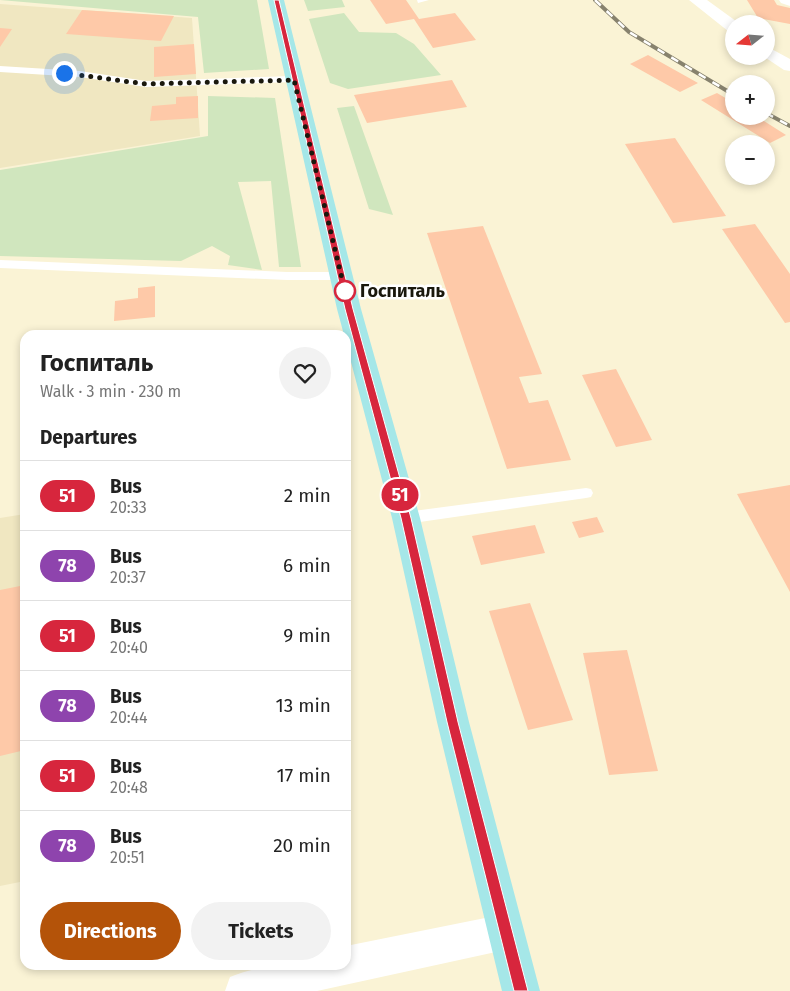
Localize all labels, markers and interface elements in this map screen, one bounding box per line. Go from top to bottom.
north arrow [725,15,775,65]
map controls [725,15,775,185]
your location [52,61,77,86]
button: + [725,75,775,125]
button: − [725,135,775,185]
marker: Госпиталь [334,280,356,302]
place label: Госпиталь [360,280,446,302]
button: heart [279,347,331,399]
text: Госпиталь [40,349,153,377]
text: Walk · 3 min · 230 m [40,382,181,401]
text: Departures [40,426,137,449]
text: Bus [110,475,142,498]
line badge: 51 [378,479,422,511]
text: 2 min [284,484,331,507]
text: 51 [392,484,408,506]
text: 51 [59,485,76,507]
text: 20:33 [110,498,147,517]
text: Bus [110,545,142,568]
text: 6 min [283,554,331,577]
text: 78 [58,555,77,577]
text: 20:37 [110,568,146,587]
text: Bus [110,615,142,638]
text: 9 min [283,624,331,647]
text: 51 [59,625,76,647]
text: 20:40 [110,638,148,657]
text: Bus [110,685,142,708]
text: 13 min [275,694,331,717]
text: 78 [58,695,77,717]
text: 20:44 [110,708,148,727]
text: Bus [110,755,142,778]
text: 17 min [277,764,331,787]
text: 51 [59,765,76,787]
text: 20:48 [110,778,148,797]
text: Bus [110,825,142,848]
text: 20 min [273,834,331,857]
text: 78 [58,835,77,857]
text: 20:51 [110,848,145,867]
button: Directions [40,902,181,960]
button: Tickets [191,902,331,960]

